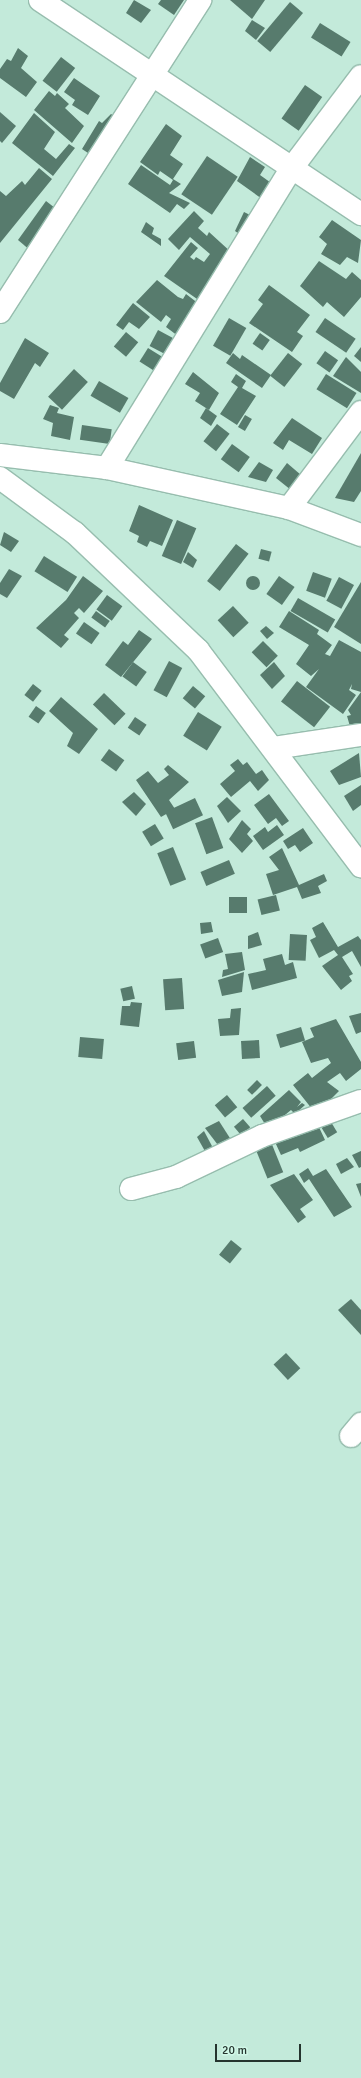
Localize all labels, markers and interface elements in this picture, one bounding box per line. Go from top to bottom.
scale bar [217,2036,303,2062]
text: 20 m [222,2043,247,2058]

